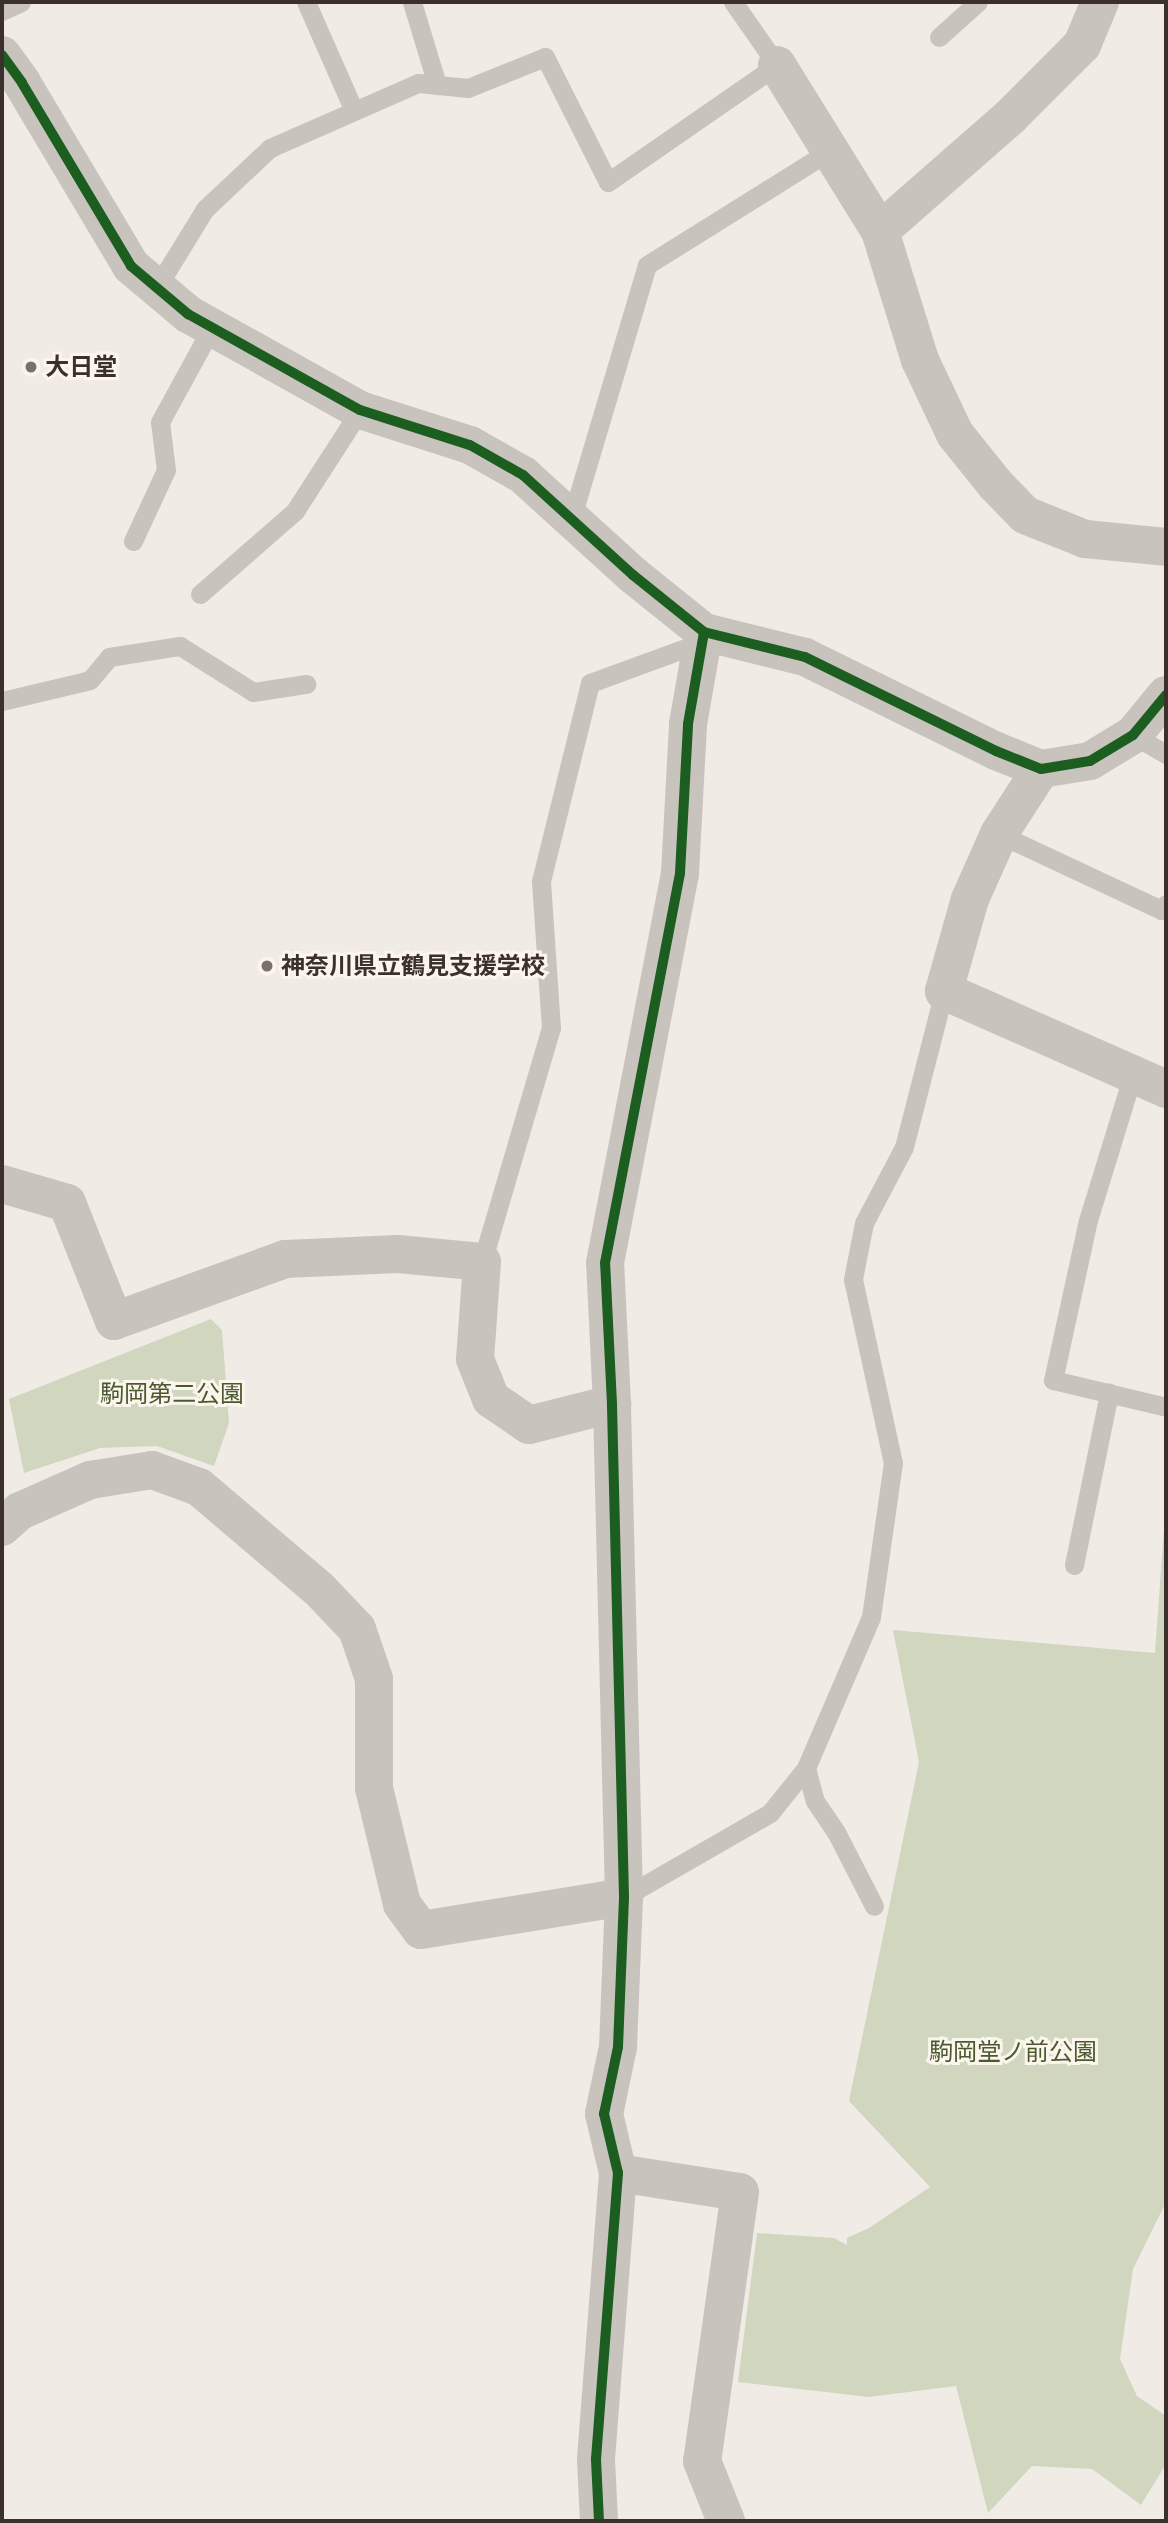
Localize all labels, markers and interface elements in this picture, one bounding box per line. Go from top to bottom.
place label: 大日堂 [45,353,117,381]
marker: 大日堂 [23,359,39,375]
place label: 神奈川県立鶴見支援学校 [281,952,545,980]
marker: 神奈川県立鶴見支援学校 [259,958,275,974]
park label: 駒岡第二公園 [100,1380,244,1408]
park label: 駒岡堂ノ前公園 [929,2038,1097,2066]

